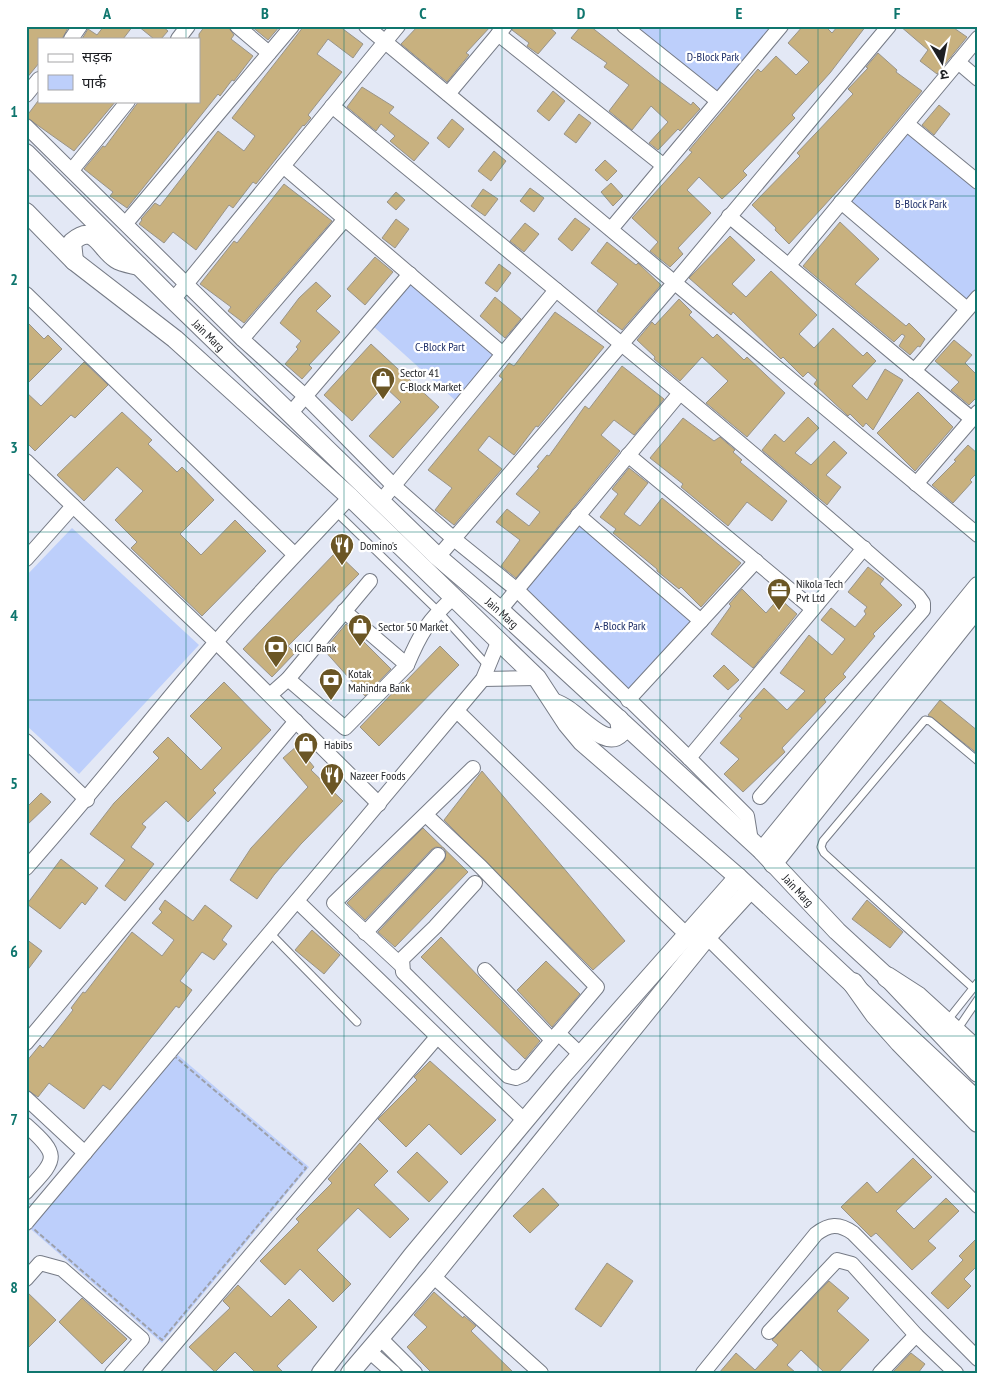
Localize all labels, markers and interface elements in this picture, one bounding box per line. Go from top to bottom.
text: A [102,3,112,23]
text: B [261,3,269,23]
text: C [419,3,427,23]
text: D [577,3,586,23]
text: E [736,3,743,23]
text: F [894,3,901,23]
legend [38,38,200,102]
north arrow [916,38,966,88]
text: सड़क [82,47,112,66]
park label: D-Block Park [687,49,740,64]
text: उ [938,65,950,85]
text: पार्क [82,73,106,92]
text: 1 [10,101,18,121]
park label: B-Block Park [895,196,947,211]
text: 2 [10,269,18,289]
street label: Jain Marg [189,315,228,354]
park label: C-Block Part [415,339,466,354]
place label: Sector 41 C-Block Market [400,365,462,394]
shop icon: Sector 41 C-Block Market [370,366,396,400]
text: 3 [10,437,18,457]
restaurant icon: Domino's [329,532,355,566]
place label: Domino's [360,538,397,553]
place label: Nikola Tech Pvt Ltd [796,576,843,605]
office icon: Nikola Tech Pvt Ltd [766,577,792,611]
street label: Jain Marg [482,593,522,631]
text: 4 [10,605,18,625]
shop icon: Sector 50 Market [347,613,373,647]
park label: A-Block Park [594,618,646,633]
place label: Sector 50 Market [378,619,449,634]
bank icon: ICICI Bank [263,634,289,668]
place label: ICICI Bank [294,640,337,655]
place label: Kotak Mahindra Bank [348,666,410,695]
bank icon: Kotak Mahindra Bank [318,667,344,701]
shop icon: Habibs [293,731,319,765]
place label: Habibs [324,737,352,752]
restaurant icon: Nazeer Foods [319,762,345,796]
place label: Nazeer Foods [350,768,406,783]
text: 5 [10,773,18,793]
street label: Jain Marg [779,870,817,909]
text: 6 [10,941,18,961]
text: 7 [10,1109,18,1129]
text: 8 [10,1277,18,1297]

